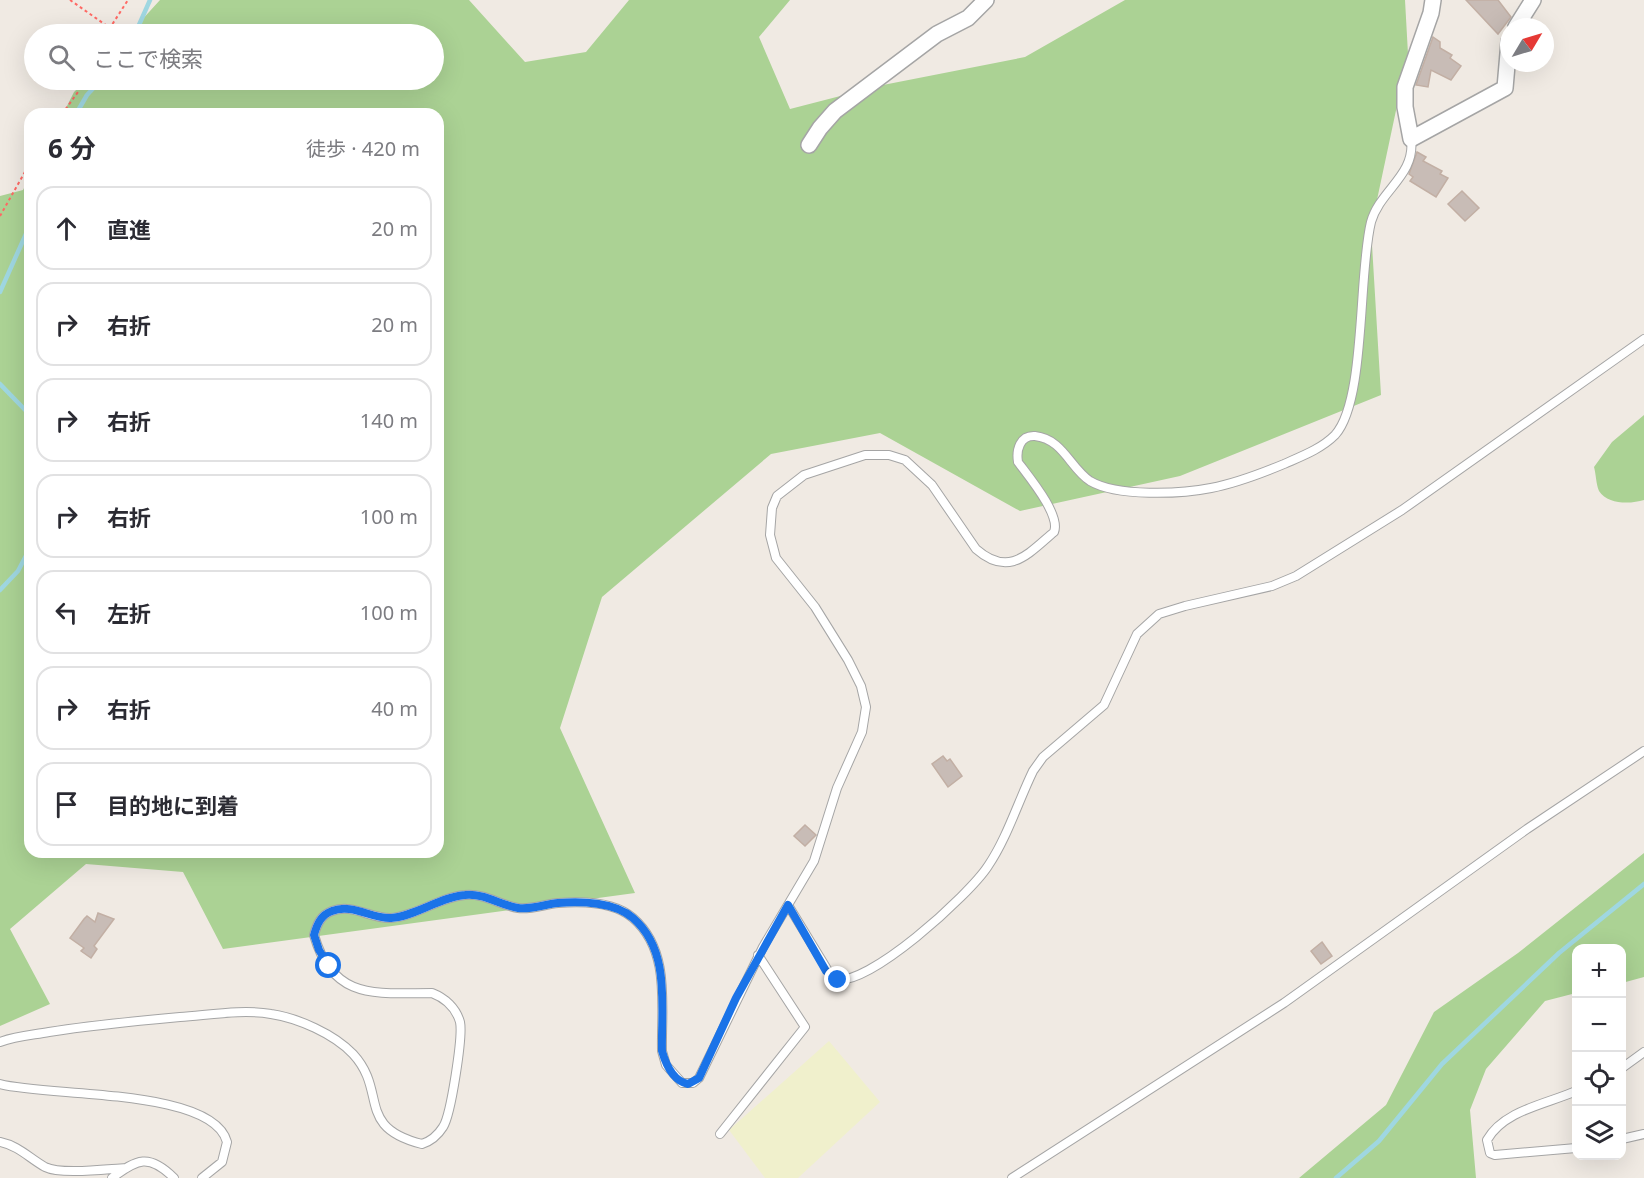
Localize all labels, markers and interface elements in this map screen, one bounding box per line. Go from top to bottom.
north arrow [1500,18,1554,72]
search box [24,24,444,90]
icon: search [45,41,78,74]
text: ここで検索 [93,43,203,73]
text: 6 分 [48,130,96,166]
text: 徒歩 · 420 m [306,135,420,162]
icon: ahead [50,212,83,245]
text: 直進 [107,214,151,244]
text: 20 m [371,215,418,242]
icon: right [50,308,83,341]
text: 右折 [107,310,151,340]
text: 20 m [371,311,418,338]
icon: right [50,404,83,437]
text: 右折 [107,406,151,436]
text: 140 m [360,407,418,434]
icon: right [50,500,83,533]
text: 右折 [107,502,151,532]
text: 100 m [360,503,418,530]
icon: left [50,596,83,629]
text: 左折 [107,598,151,628]
text: 100 m [360,599,418,626]
icon: right [50,692,83,725]
text: 右折 [107,694,151,724]
text: 40 m [371,695,418,722]
icon: arrive [50,788,83,821]
text: 目的地に到着 [107,790,239,820]
map controls [1572,944,1626,1160]
button: + [1572,944,1626,998]
route start [315,952,341,978]
route end [824,966,850,992]
button: − [1572,998,1626,1052]
button: locate [1572,1052,1626,1106]
button: layers [1572,1106,1626,1160]

